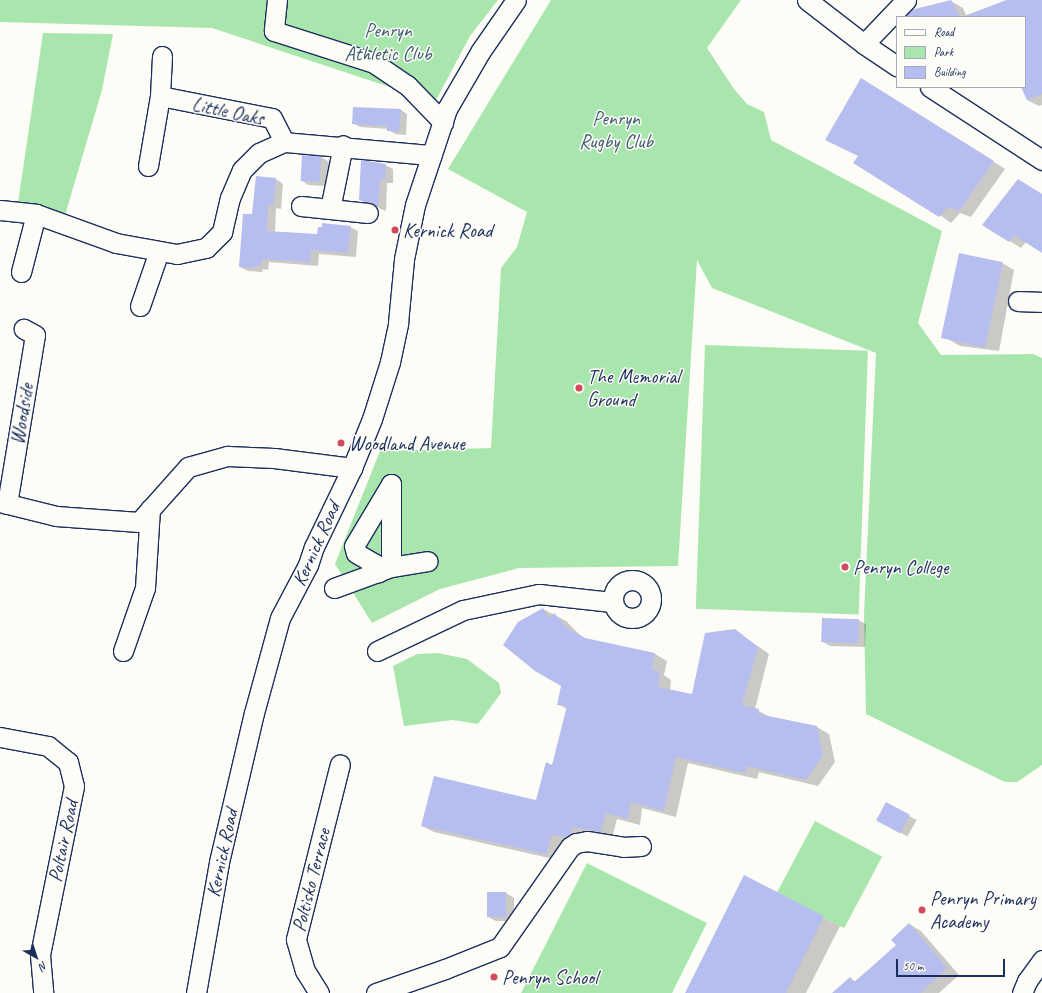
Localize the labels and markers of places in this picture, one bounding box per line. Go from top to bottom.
place label: Kernick Road [403,218,492,242]
marker: Kernick Road [390,225,400,235]
place label: The Memorial Ground [587,364,679,411]
marker: The Memorial Ground [574,383,584,393]
place label: Woodland Avenue [349,431,465,455]
marker: Woodland Avenue [336,438,346,448]
place label: Penryn College [853,555,949,579]
marker: Penryn College [840,562,850,572]
place label: Penryn Primary Academy [930,886,1037,933]
marker: Penryn Primary Academy [917,905,927,915]
place label: Penryn School [502,965,597,989]
marker: Penryn School [489,972,499,982]

